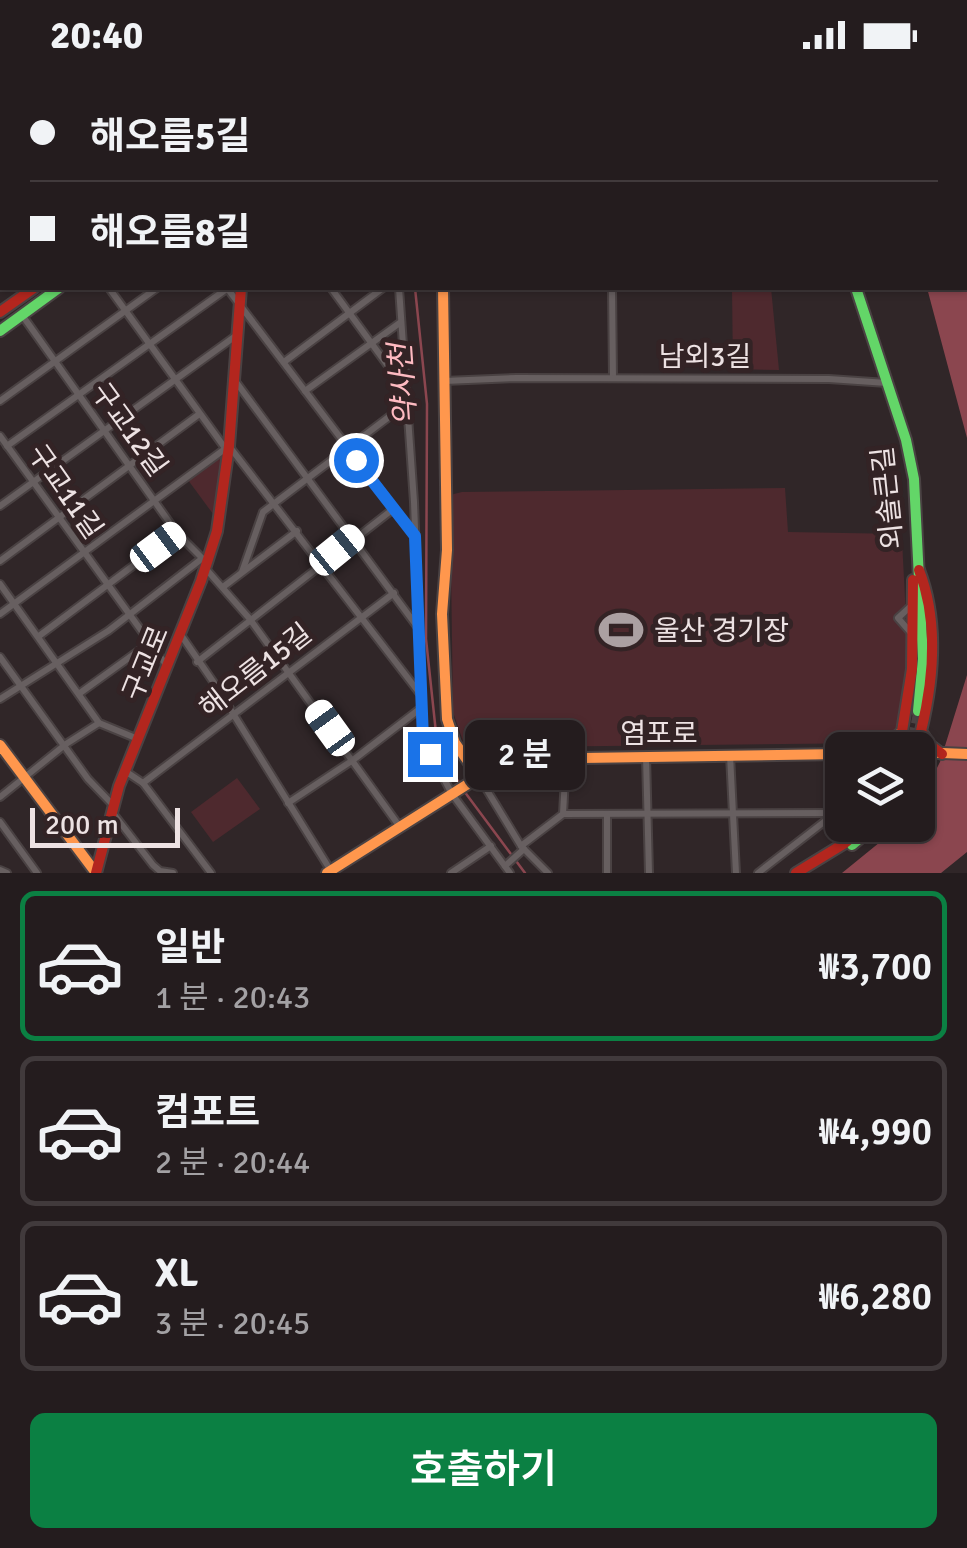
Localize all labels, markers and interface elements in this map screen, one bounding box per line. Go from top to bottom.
text: 20:40 [50,12,143,59]
text: 해오름5길 [90,113,250,160]
text: 해오름8길 [90,209,250,256]
water label: 약사천 [382,339,425,428]
street label: 남외3길 [659,340,751,374]
street label: 구교12길 [84,376,175,483]
street label: 구교11길 [20,438,110,545]
route start [334,438,379,483]
street label: 외솔큰길 [866,445,910,551]
car [125,517,191,577]
car [304,519,370,581]
sports icon: 울산 경기장 [597,606,645,654]
place label: 울산 경기장 [654,614,789,648]
street label: 해오름15길 [193,616,319,725]
street label: 구교로 [116,621,176,706]
car [300,695,360,761]
street label: 염포로 [620,717,698,751]
callout: 2 분 [465,719,585,789]
route end [408,732,453,777]
map controls [825,732,935,842]
button: layers [825,732,935,842]
text: 2 분 [498,735,552,774]
scale bar [30,803,180,848]
text: 200 m [45,808,119,842]
icon: car [35,921,125,1011]
text: 일반 [155,924,225,971]
text: ₩3,700 [819,943,932,990]
text: 1 분 · 20:43 [155,978,310,1017]
icon: car [35,1086,125,1176]
text: 컴포트 [155,1089,260,1136]
text: ₩4,990 [819,1108,932,1155]
text: 2 분 · 20:44 [155,1143,310,1182]
text: XL [155,1250,198,1297]
icon: car [35,1251,125,1341]
text: ₩6,280 [819,1273,932,1320]
text: 3 분 · 20:45 [155,1304,310,1343]
button: 호출하기 [30,1413,937,1528]

